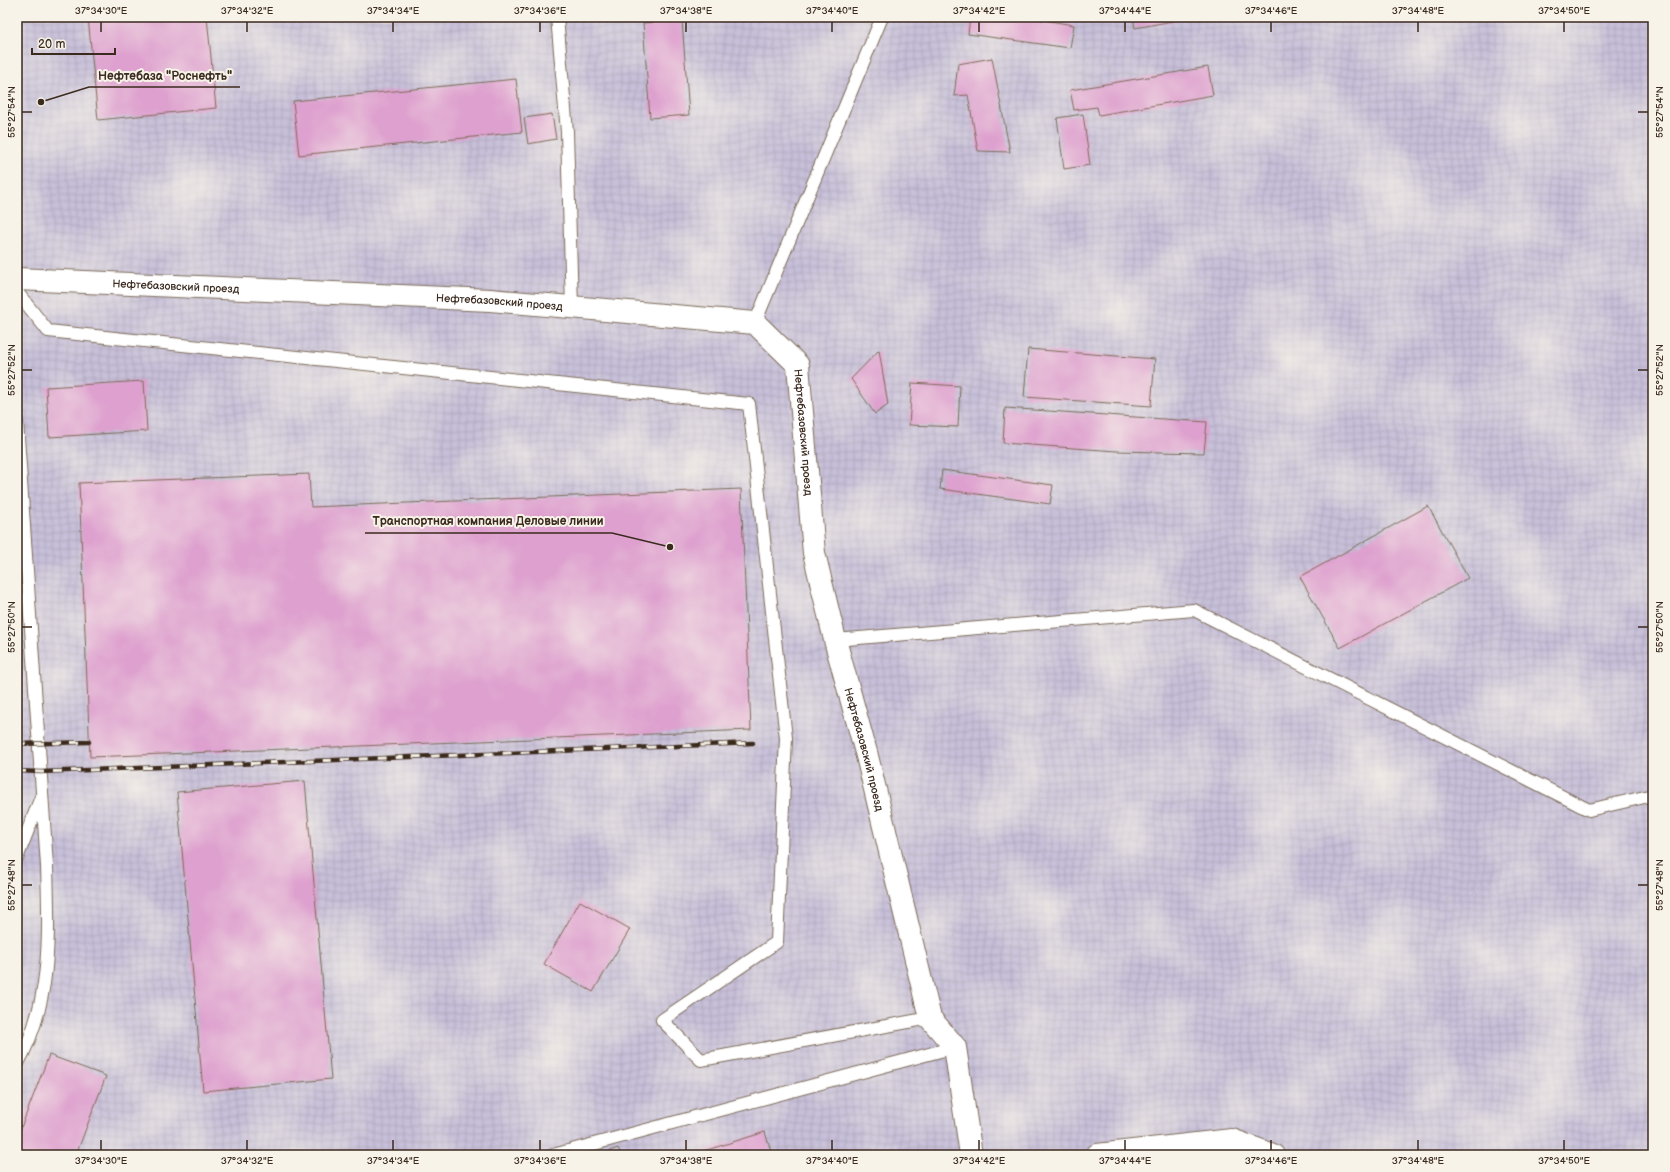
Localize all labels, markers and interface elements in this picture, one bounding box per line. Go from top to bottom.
text: 37°34'30"E [75,5,128,17]
text: 37°34'32"E [221,5,274,17]
text: 37°34'34"E [367,5,420,17]
text: 37°34'36"E [514,5,567,17]
text: 37°34'38"E [660,5,713,17]
text: 37°34'40"E [806,5,859,17]
text: 37°34'42"E [953,5,1006,17]
text: 37°34'44"E [1099,5,1152,17]
text: 37°34'46"E [1245,5,1298,17]
text: 37°34'48"E [1392,5,1445,17]
text: 37°34'50"E [1538,5,1590,17]
scale bar [32,30,115,56]
text: 20 m [38,37,65,52]
callout: Нефтебаза "Роснефть" [89,63,240,87]
text: Нефтебаза "Роснефть" [98,69,232,84]
text: 55°27'54"N [6,86,18,138]
text: 55°27'54"N [1654,86,1666,138]
street label: Нефтебазовский проезд [112,277,240,295]
street label: Нефтебазовский проезд [436,291,564,313]
text: 55°27'52"N [6,344,18,396]
text: 55°27'52"N [1654,344,1666,396]
street label: Нефтебазовский проезд [792,368,816,496]
callout: Транспортная компания Деловые линии [365,509,612,533]
text: Транспортная компания Деловые линии [373,514,604,529]
text: 55°27'50"N [6,601,18,653]
text: 55°27'50"N [1654,601,1666,653]
street label: Нефтебазовский проезд [842,686,887,813]
text: 55°27'48"N [6,859,18,911]
text: 55°27'48"N [1654,859,1666,911]
text: 37°34'30"E [75,1155,128,1167]
text: 37°34'32"E [221,1155,274,1167]
text: 37°34'34"E [367,1155,420,1167]
text: 37°34'36"E [514,1155,567,1167]
text: 37°34'38"E [660,1155,713,1167]
text: 37°34'40"E [806,1155,859,1167]
text: 37°34'42"E [953,1155,1006,1167]
text: 37°34'44"E [1099,1155,1152,1167]
text: 37°34'46"E [1245,1155,1298,1167]
text: 37°34'48"E [1392,1155,1445,1167]
text: 37°34'50"E [1538,1155,1590,1167]

